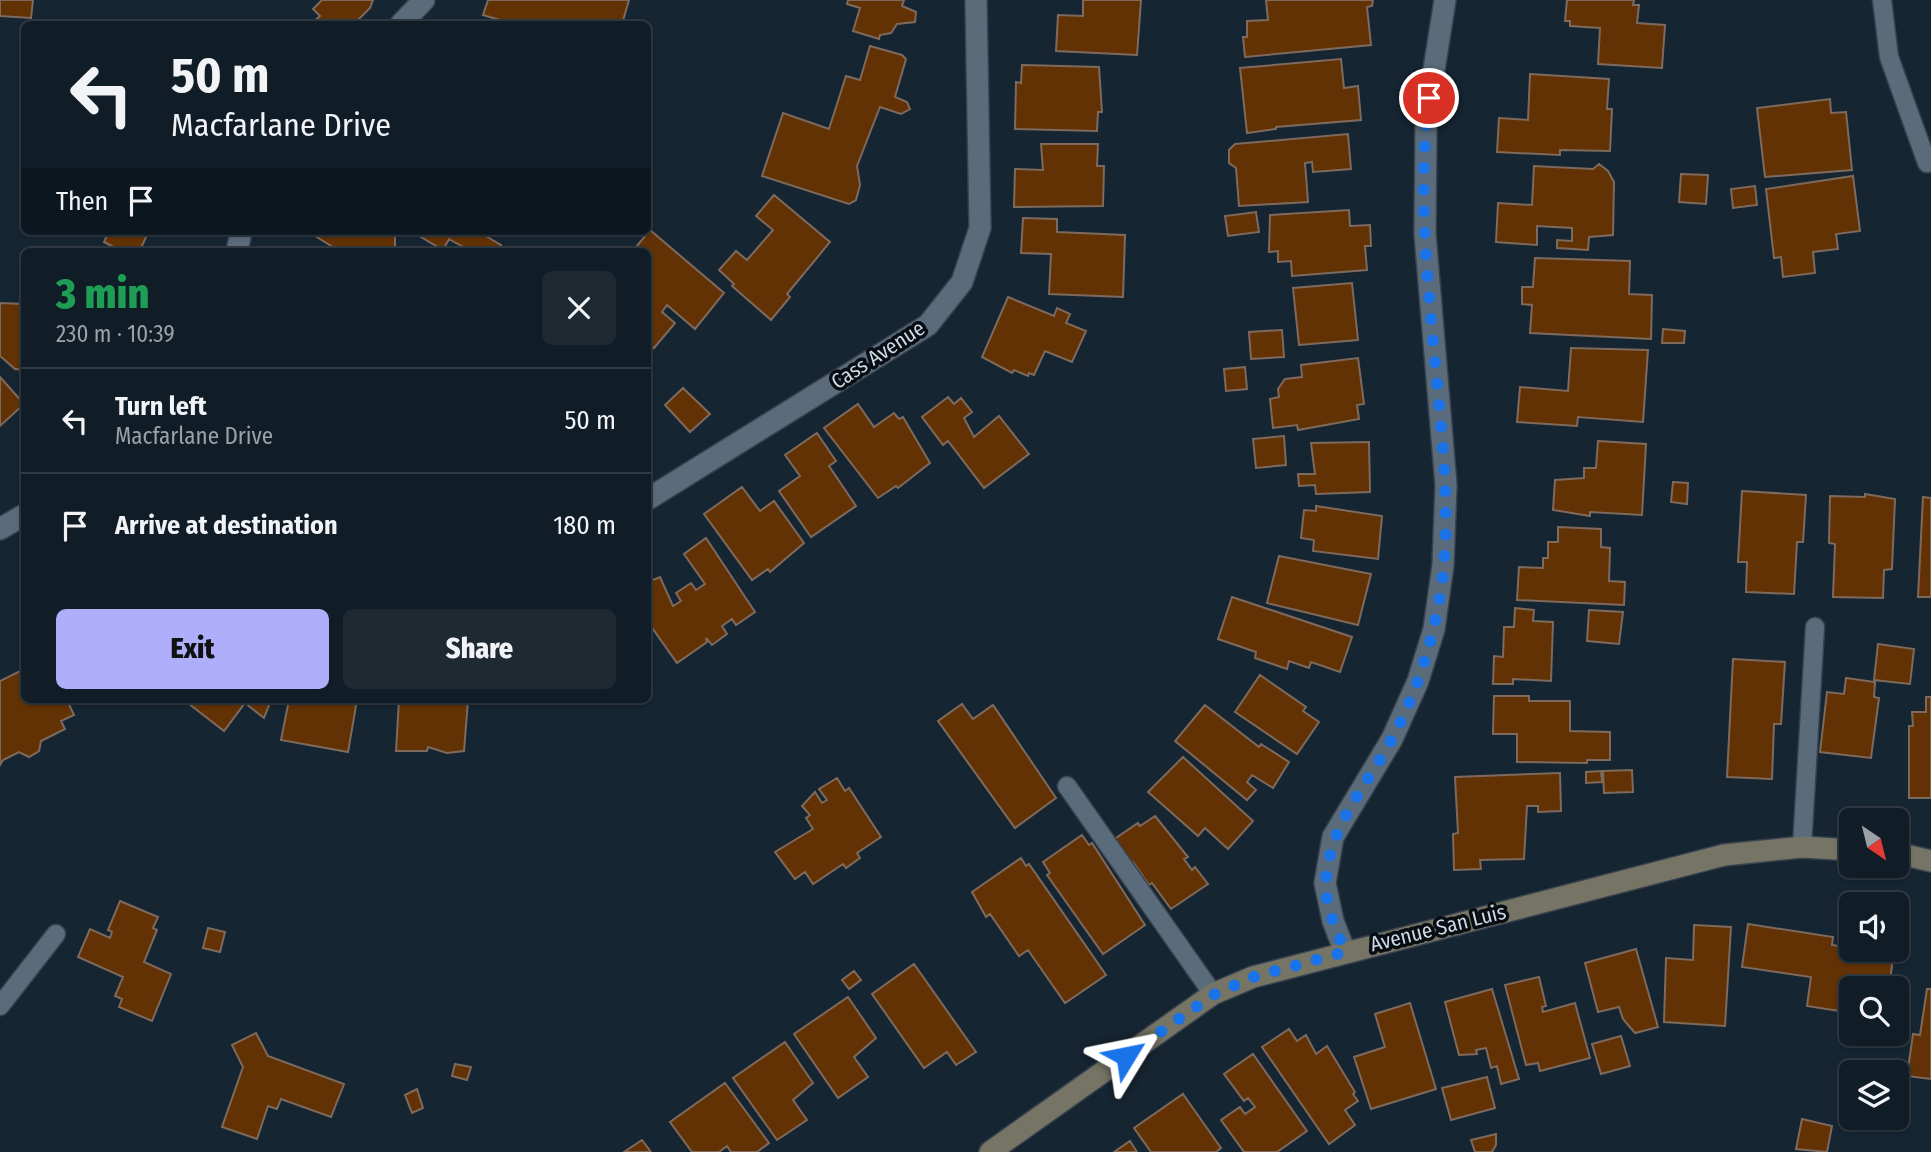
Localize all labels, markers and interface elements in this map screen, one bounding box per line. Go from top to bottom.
text: 50 m [171,46,269,105]
icon: left [56,49,147,140]
pin [1399,68,1459,128]
icon: arrive [1410,79,1448,117]
text: Macfarlane Drive [171,106,391,144]
icon: arrive [122,182,160,220]
text: Then [56,186,108,217]
text: 3 min [56,269,149,319]
button: close [542,271,616,345]
street label: Cass Avenue [826,315,930,395]
text: 230 m · 10:39 [56,320,175,348]
text: Turn left [115,391,207,422]
icon: left [56,402,94,440]
text: 50 m [564,405,616,436]
text: Macfarlane Drive [115,422,273,450]
icon: arrive [56,507,94,545]
text: Arrive at destination [115,510,338,541]
text: 180 m [553,510,616,541]
button: Exit [56,609,329,689]
button: Share [343,609,616,689]
north arrow [1839,808,1909,878]
map controls [1839,808,1909,1130]
button: sound [1839,892,1909,962]
street label: Avenue San Luis [1367,899,1509,957]
button: search [1839,976,1909,1046]
position arrow [1089,1019,1163,1093]
button: layers [1839,1060,1909,1130]

